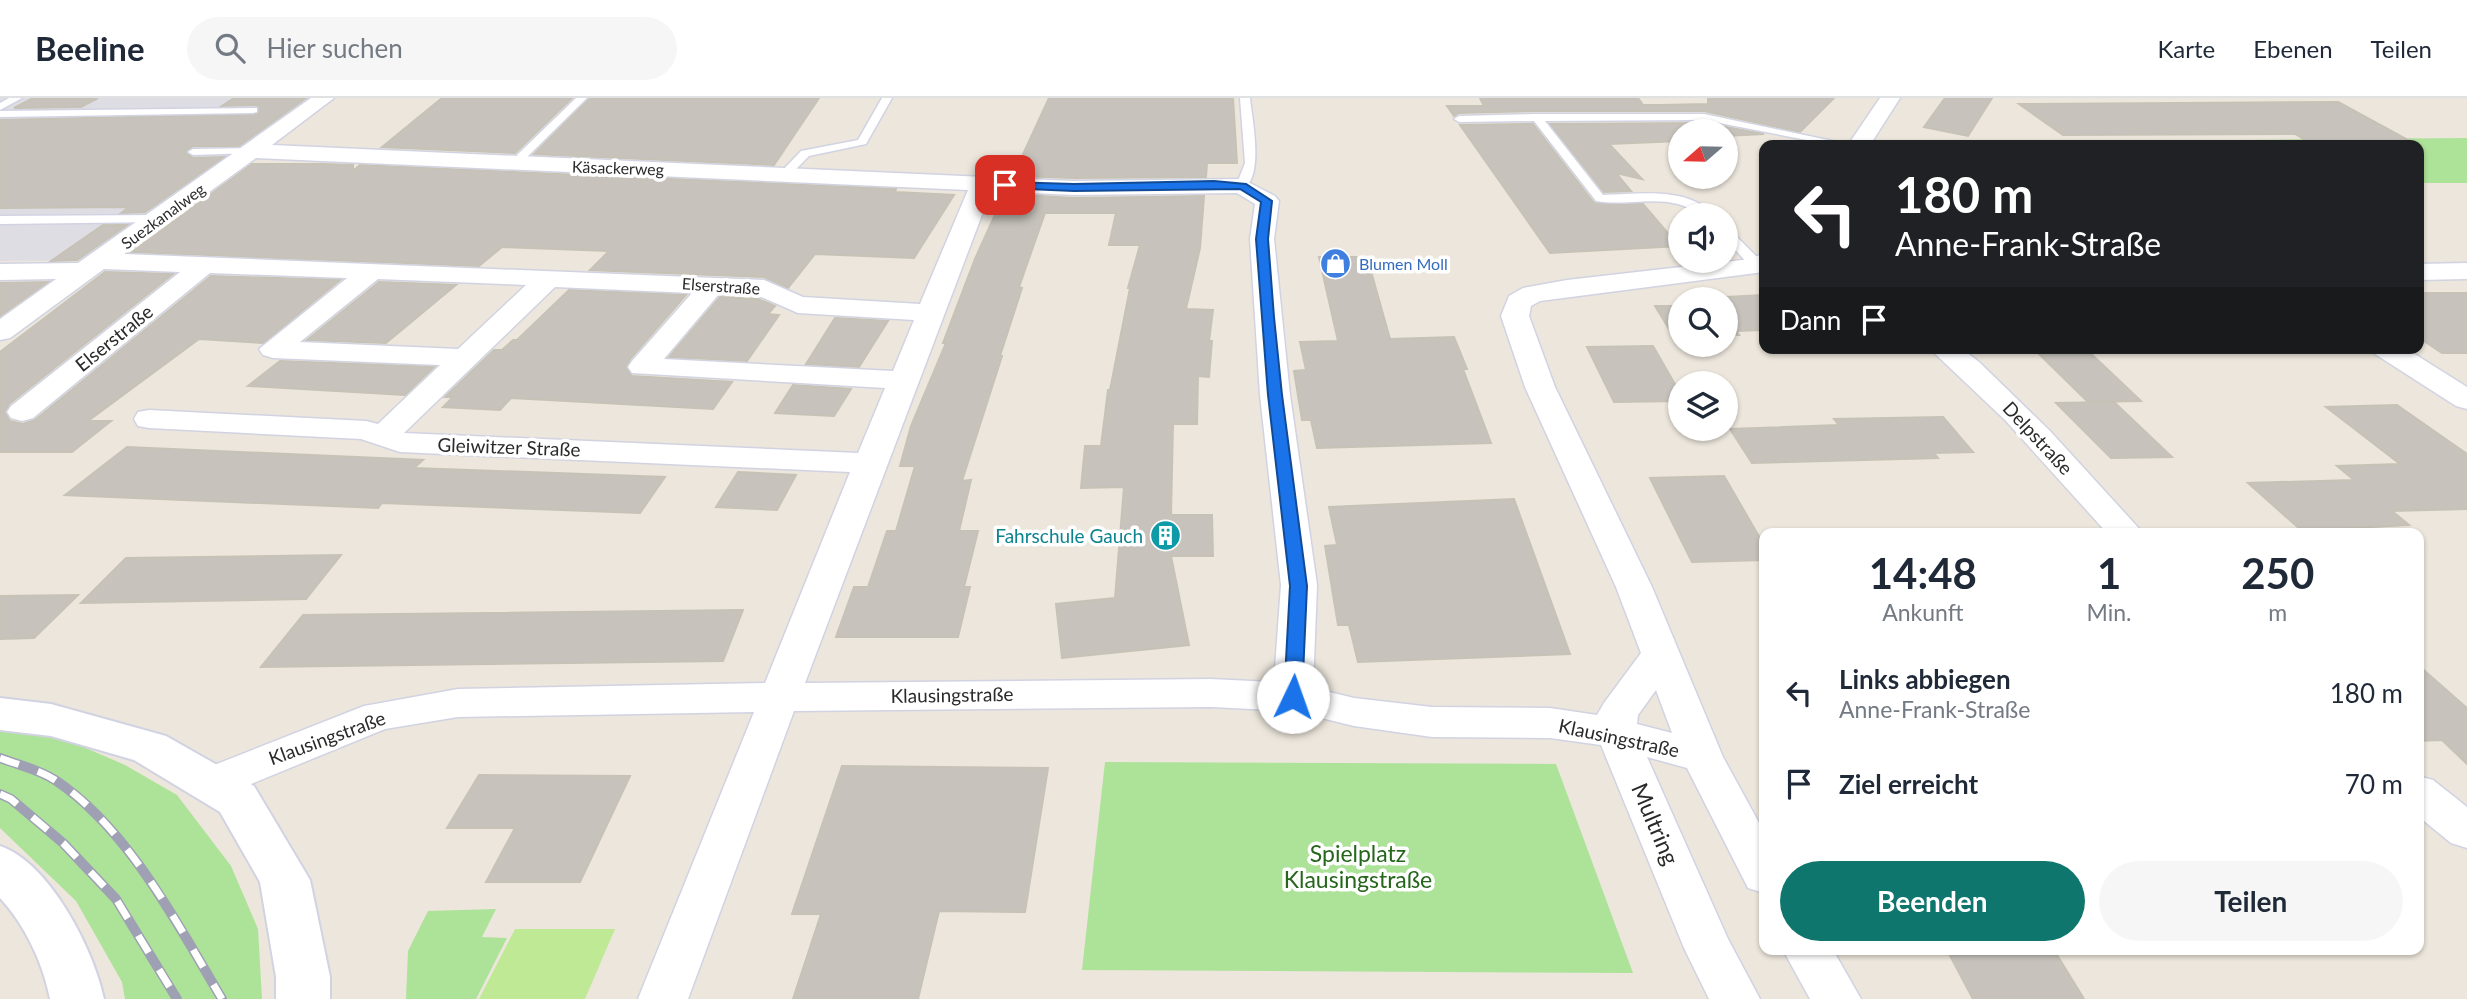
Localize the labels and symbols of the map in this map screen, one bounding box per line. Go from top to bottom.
north arrow [1668,119,1738,189]
pin [975,155,1035,215]
street label: Käsackerweg [572,156,664,179]
street label: Suezkanalweg [117,179,208,252]
shop icon: Blumen Moll [1319,247,1353,281]
place label: Blumen Moll [1359,254,1448,273]
street label: Elserstraße [681,273,761,298]
street label: Elserstraße [70,299,157,376]
street label: Delpstraße [1999,396,2078,479]
street label: Gleiwitzer Straße [437,433,581,460]
building icon: Fahrschule Gauch [1149,519,1183,553]
place label: Fahrschule Gauch [995,524,1143,547]
position arrow [1256,660,1330,734]
street label: Klausingstraße [890,682,1014,707]
street label: Klausingstraße [265,706,388,769]
street label: Klausingstraße [1557,714,1681,762]
street label: Multring [1626,778,1686,869]
park label: Spielplatz Klausingstraße [1284,839,1432,893]

